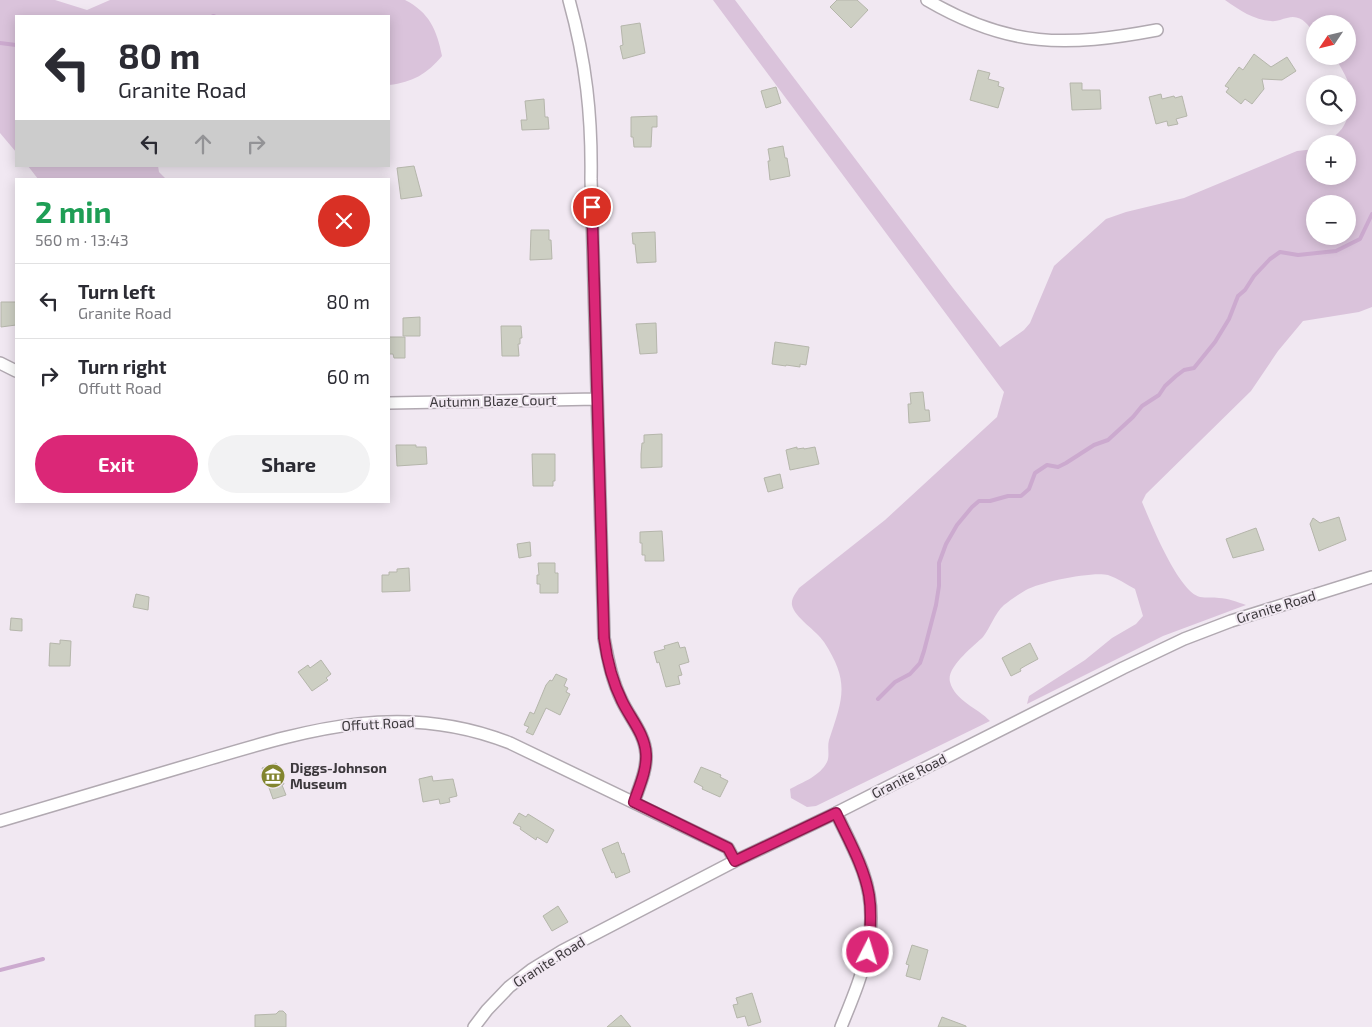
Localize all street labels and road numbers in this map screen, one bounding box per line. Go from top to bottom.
street label: Autumn Blaze Court [430,391,556,410]
street label: Granite Road [1234,586,1318,627]
street label: Offutt Road [341,713,415,734]
street label: Granite Road [868,749,949,802]
street label: Granite Road [509,933,588,990]

